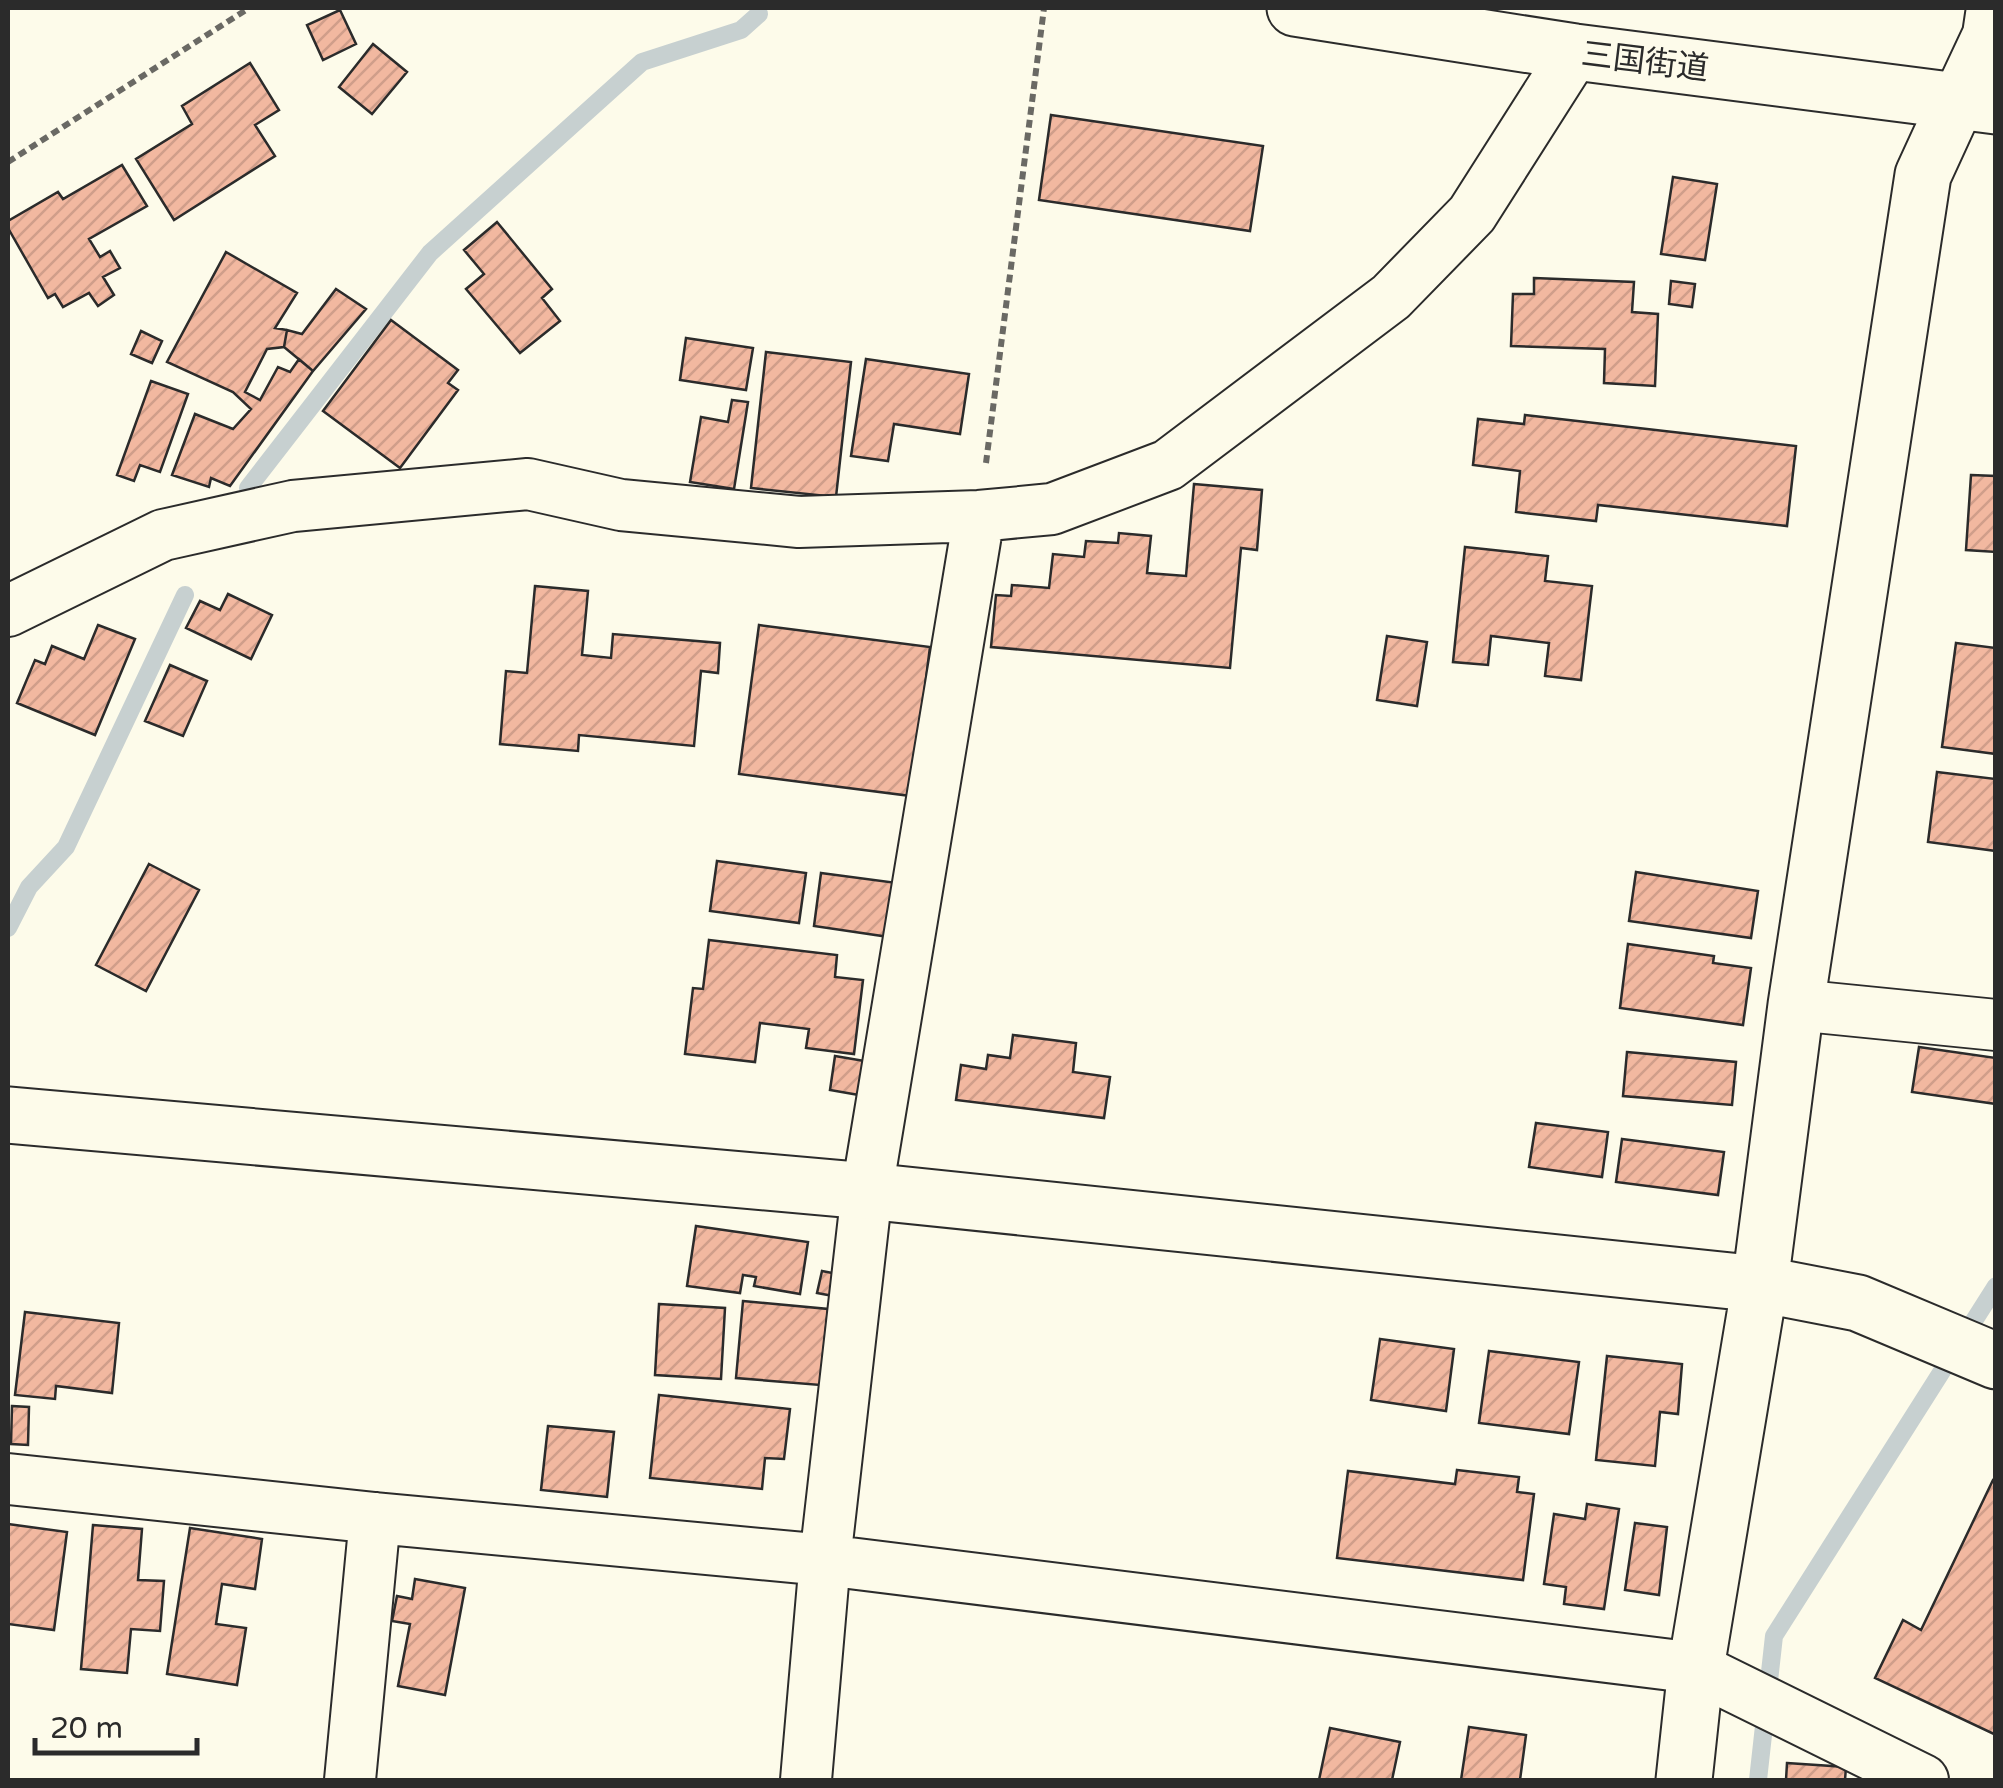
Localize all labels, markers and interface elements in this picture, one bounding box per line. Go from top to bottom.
street label: 三国街道 [1579,35,1711,89]
scale bar [35,1693,198,1755]
text: 20 m [50,1710,123,1747]

